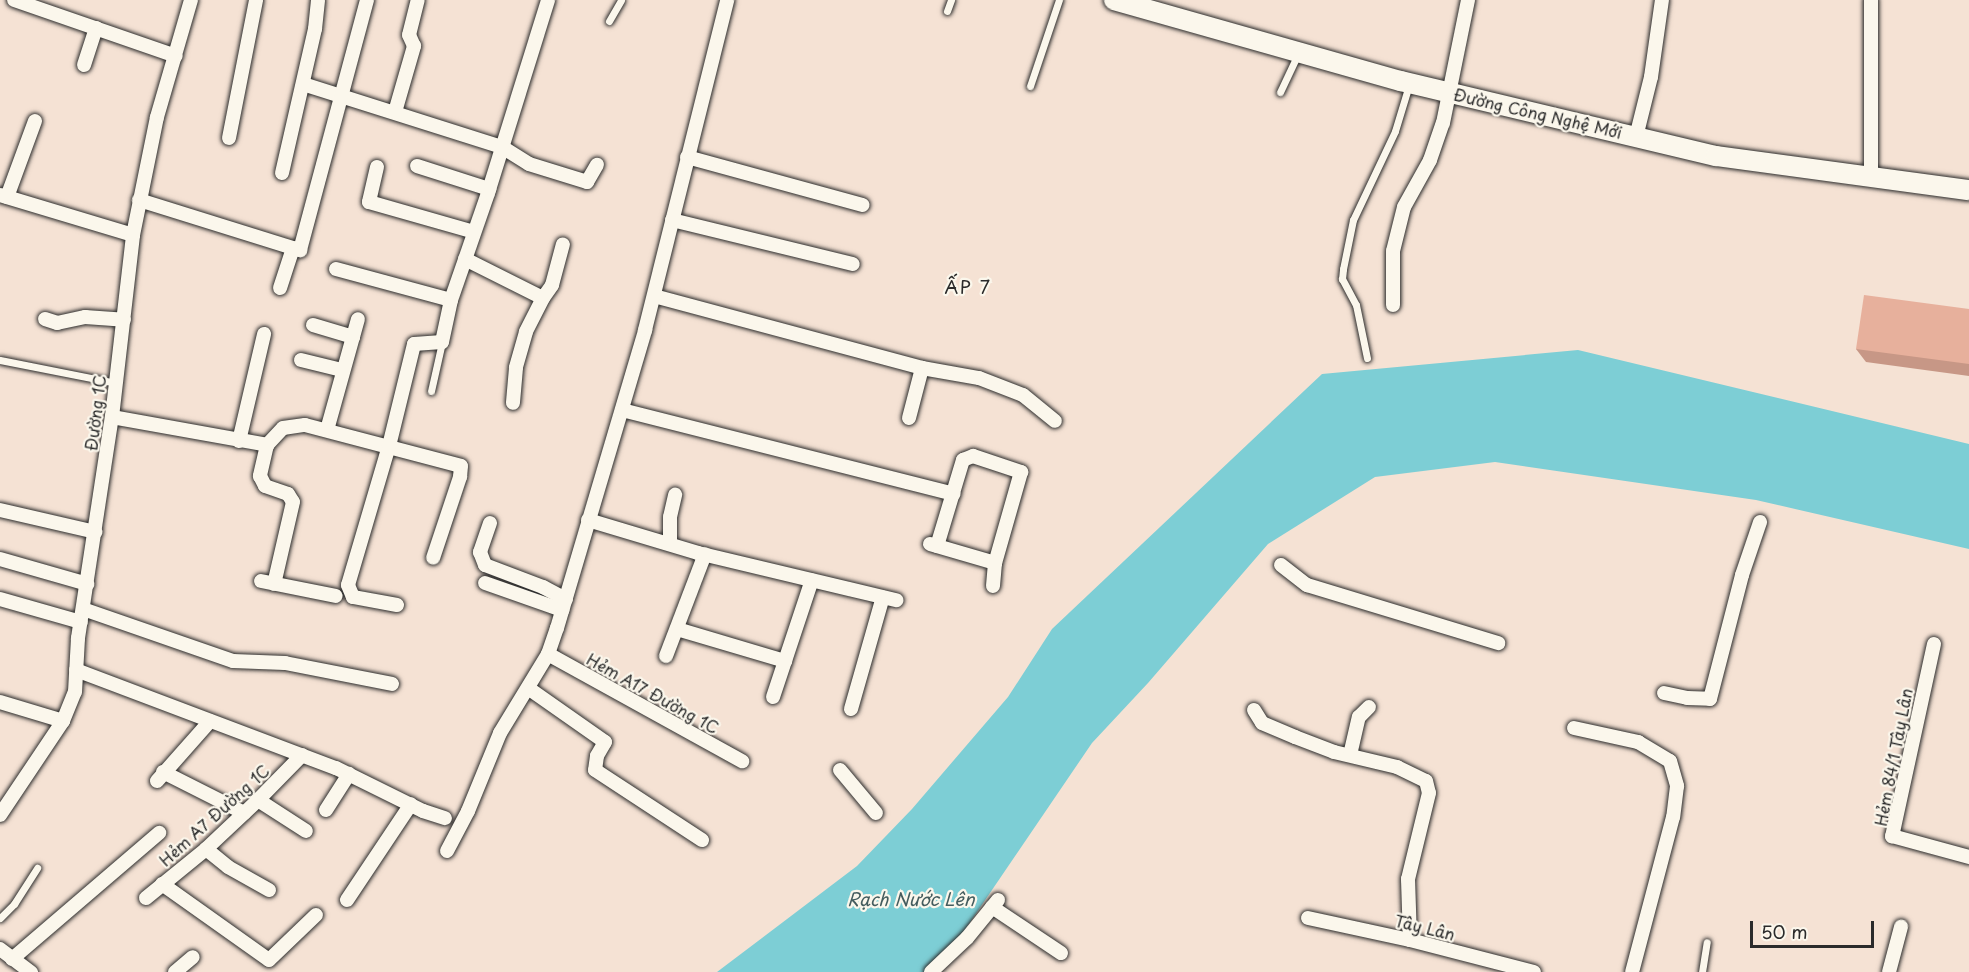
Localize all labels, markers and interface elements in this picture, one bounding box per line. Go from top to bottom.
street label: Đường Công Nghệ Mới [1451,84,1625,142]
district label: ẤP 7 [945,276,991,298]
street label: Đường 1C [81,374,109,452]
street label: Hẻm A17 Đường 1C [584,649,722,737]
street label: Hẻm 84/1 Tây Lân [1870,686,1916,828]
street label: Hẻm A7 Đường 1C [155,760,273,870]
water label: Rạch Nước Lên [846,888,976,910]
scale bar [1753,909,1878,947]
street label: Tây Lân [1393,910,1457,944]
text: 50 m [1761,918,1808,945]

